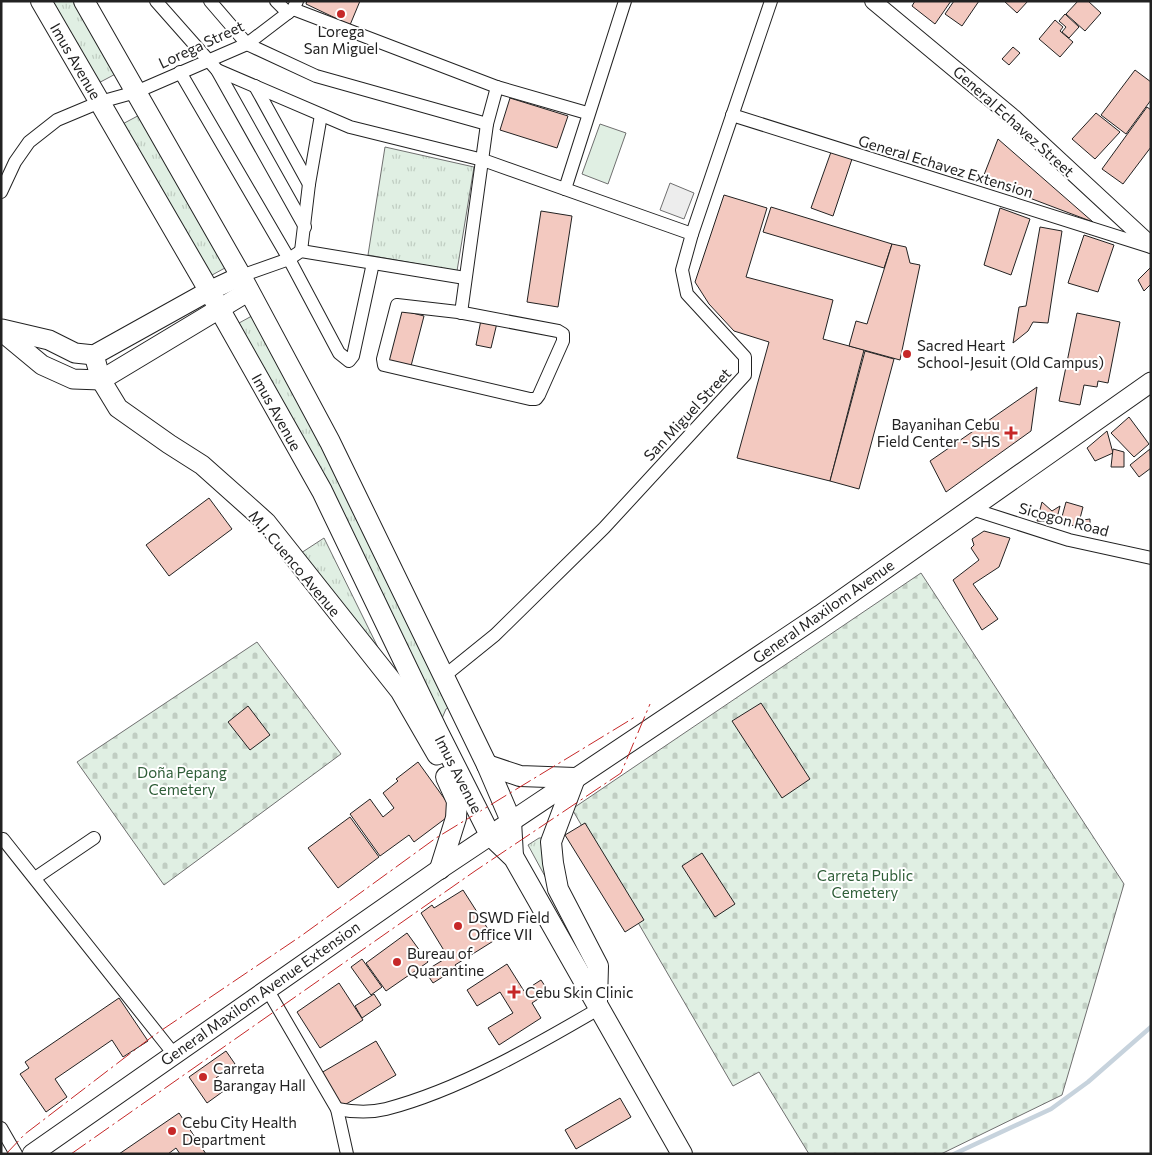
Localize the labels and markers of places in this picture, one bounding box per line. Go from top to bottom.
marker: Lorega San Miguel [335,8,347,20]
place label: Lorega San Miguel [304,22,378,57]
place label: Sacred Heart School-Jesuit (Old Campus) [917,336,1104,371]
marker: Sacred Heart School-Jesuit (Old Campus) [901,348,913,360]
place label: Bayanihan Cebu Field Center - SHS [877,415,1000,450]
marker: Bayanihan Cebu Field Center - SHS [1004,426,1018,440]
place label: DSWD Field Office VII [468,908,550,943]
marker: DSWD Field Office VII [452,920,464,932]
place label: Bureau of Quarantine [407,944,484,979]
marker: Bureau of Quarantine [391,956,403,968]
place label: Cebu Skin Clinic [525,983,633,1001]
marker: Cebu Skin Clinic [507,985,521,999]
place label: Carreta Barangay Hall [213,1059,306,1094]
marker: Carreta Barangay Hall [197,1071,209,1083]
place label: Cebu City Health Department [182,1113,297,1148]
marker: Cebu City Health Department [166,1125,178,1137]

